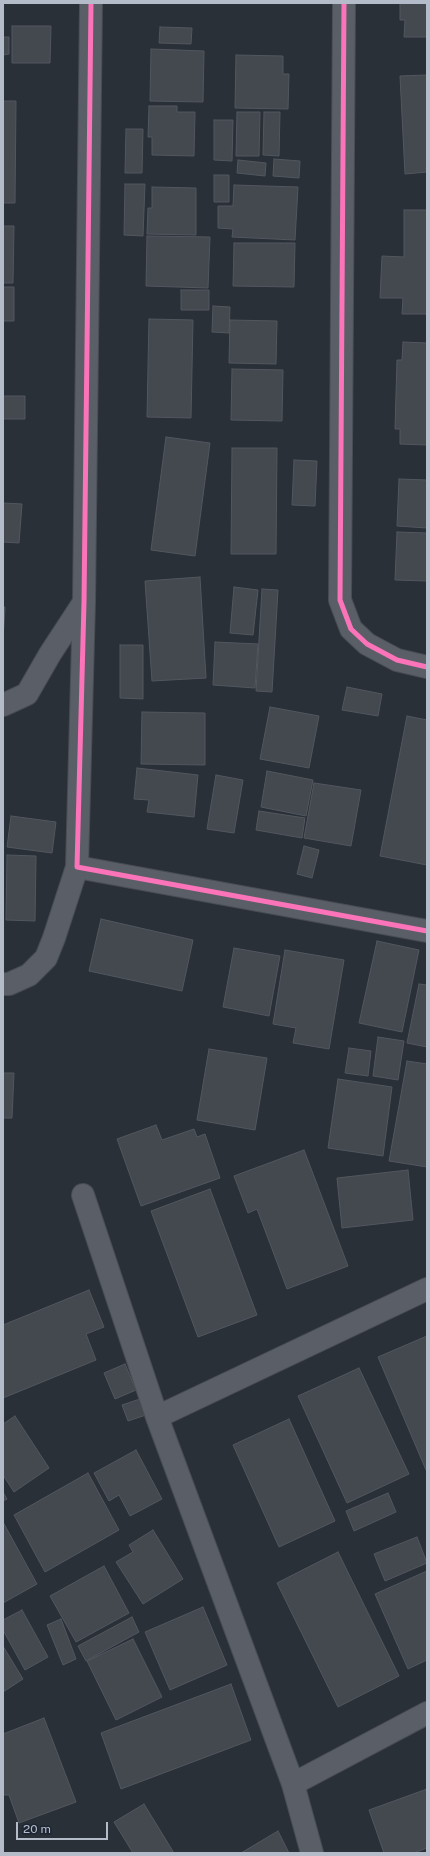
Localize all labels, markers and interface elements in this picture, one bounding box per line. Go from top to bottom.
scale bar [18,1814,110,1840]
text: 20 m [23,1822,51,1836]

